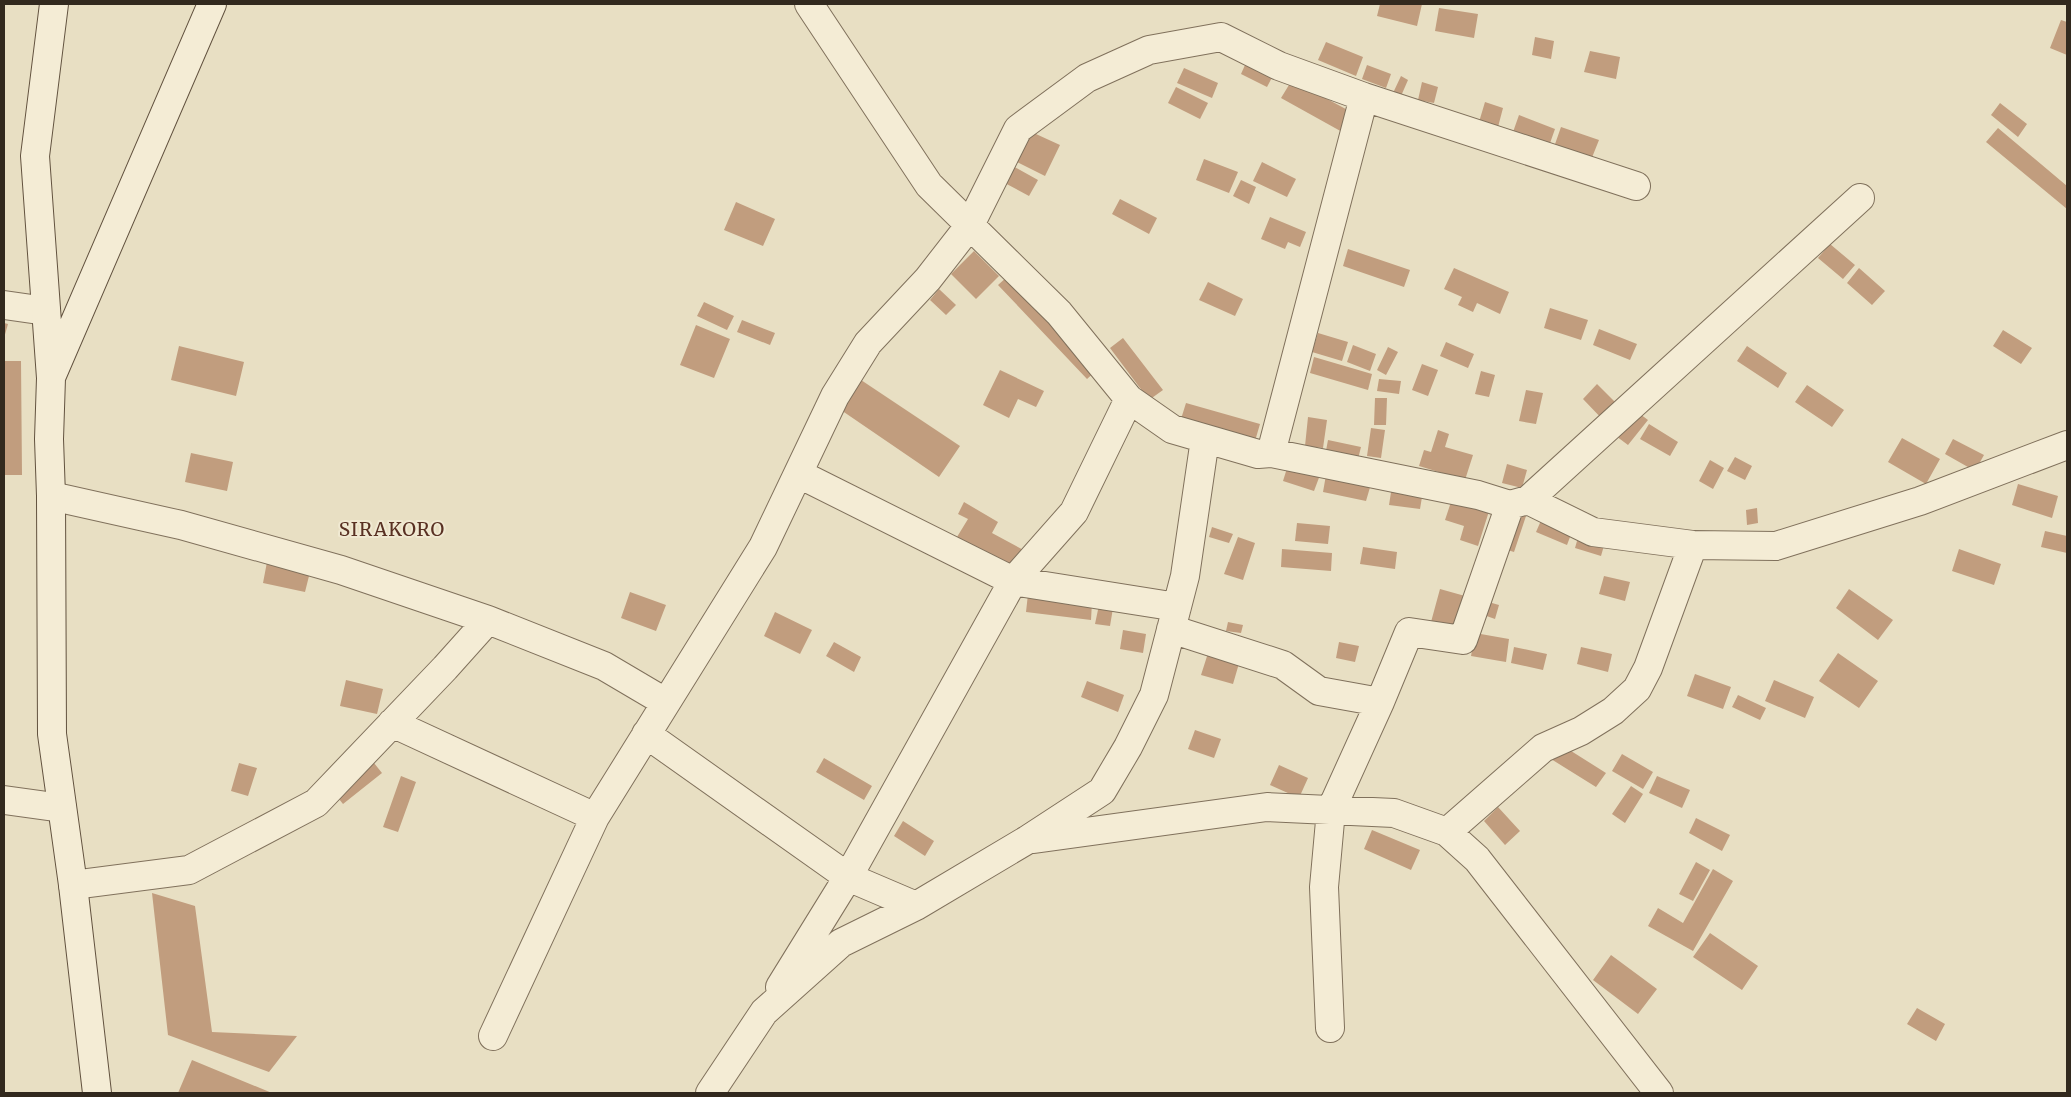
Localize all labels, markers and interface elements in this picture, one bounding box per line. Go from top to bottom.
district label: SIRAKORO [339,517,445,541]

